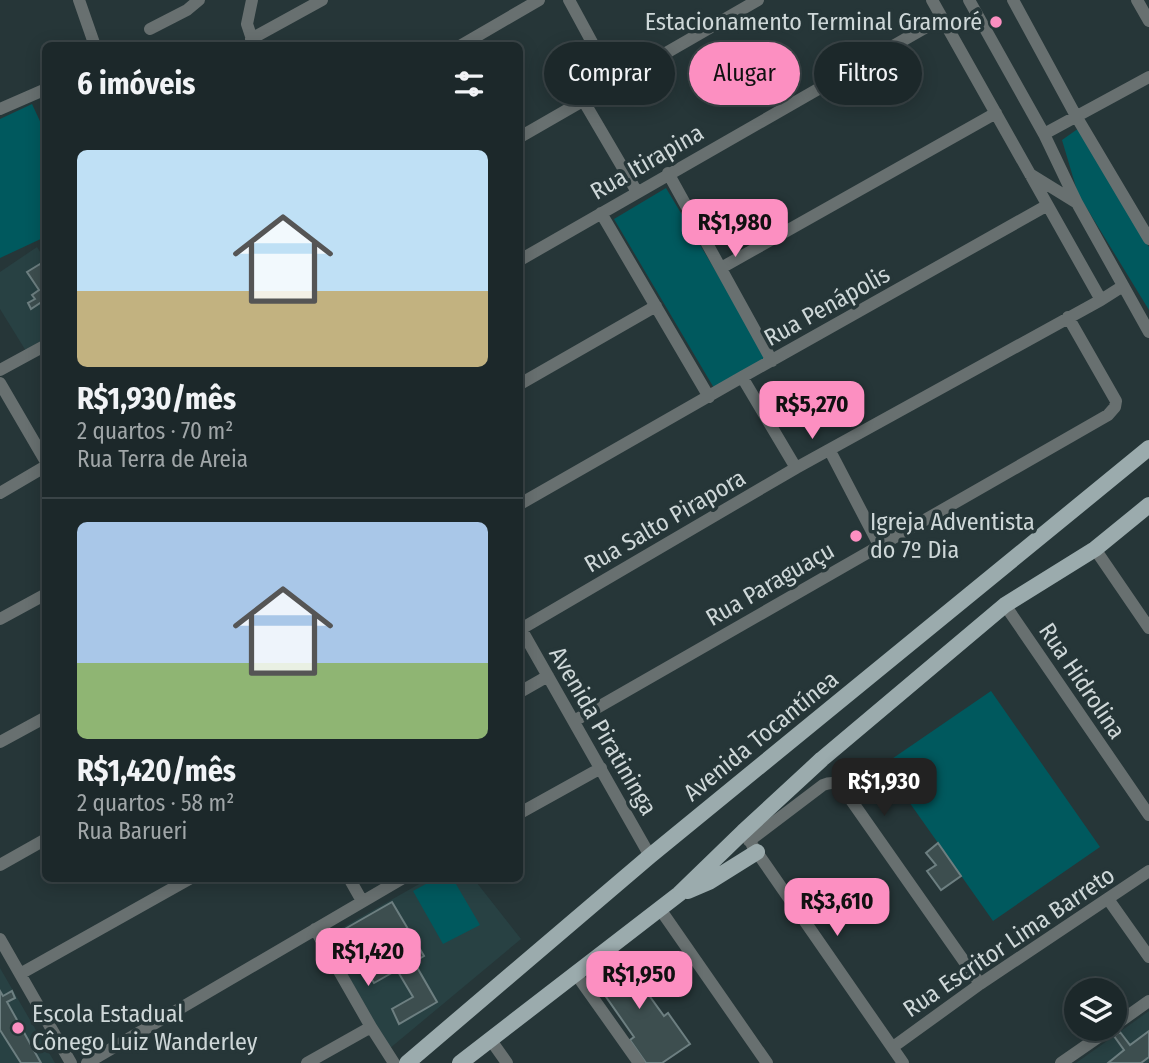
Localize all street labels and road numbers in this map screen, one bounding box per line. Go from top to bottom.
street label: Rua Itirapina [586,118,708,206]
street label: Rua Penápolis [759,260,895,352]
street label: Rua Salto Pirapora [579,464,751,578]
street label: Rua Paraguaçu [701,536,839,632]
street label: Rua Hidrolina [1033,618,1131,744]
street label: Avenida Piratininga [543,642,663,820]
street label: Avenida Tocantínea [678,665,844,807]
street label: Rua Escritor Lima Barreto [898,861,1120,1023]

